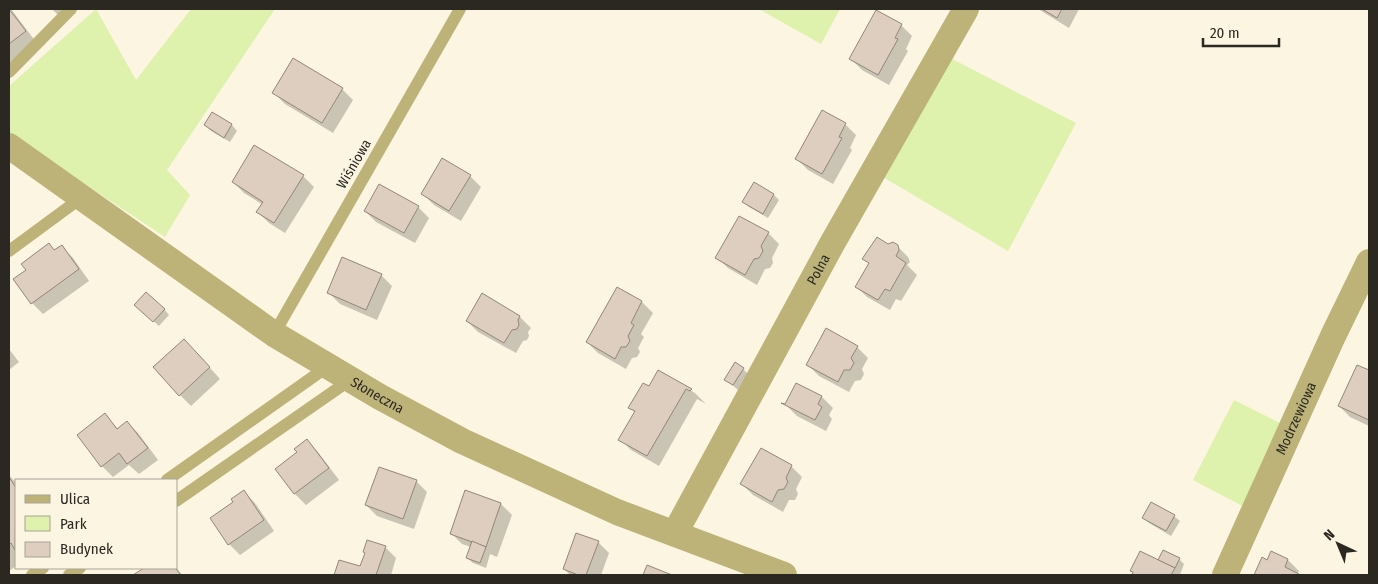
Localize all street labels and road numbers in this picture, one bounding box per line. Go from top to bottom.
street label: Wiśniowa [333,136,375,192]
street label: Polna [803,251,833,288]
street label: Słoneczna [348,373,407,417]
street label: Modrzewiowa [1272,379,1320,457]

